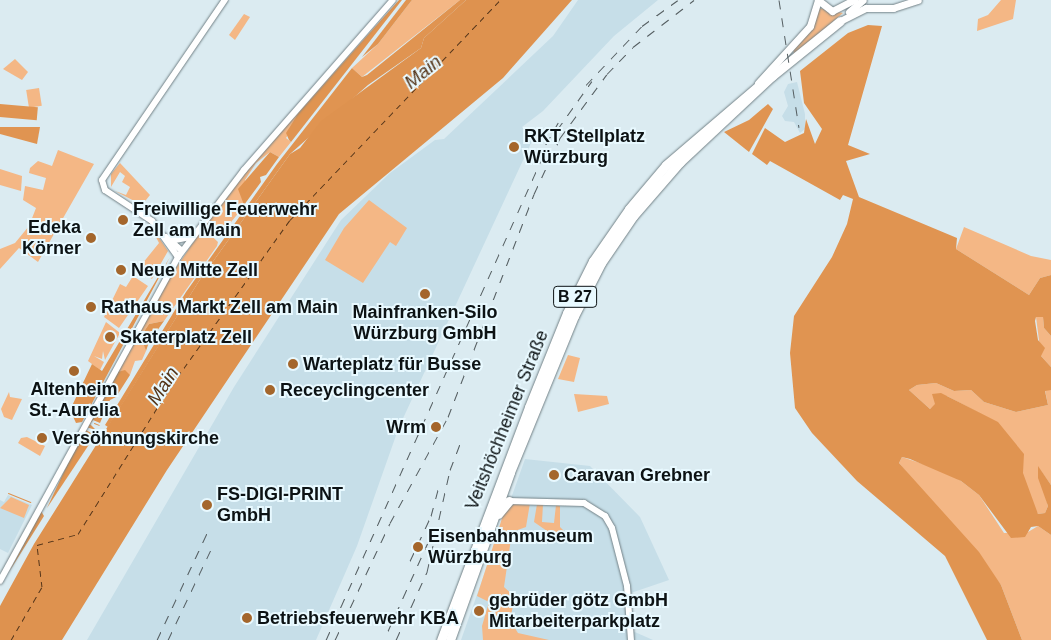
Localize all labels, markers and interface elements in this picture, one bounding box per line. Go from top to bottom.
water label: Main [400,50,446,94]
place label: RKT Stellplatz Würzburg [524,126,645,168]
marker: RKT Stellplatz Würzburg [508,141,520,153]
place label: Freiwillige Feuerwehr Zell am Main [133,199,317,242]
marker: Freiwillige Feuerwehr Zell am Main [117,214,129,226]
place label: Edeka Körner [22,217,81,260]
marker: Edeka Körner [85,232,97,244]
place label: Neue Mitte Zell [131,259,258,281]
marker: Neue Mitte Zell [115,264,127,276]
road number: B 27 [552,284,598,310]
marker: Mainfranken-Silo Würzburg GmbH [419,288,431,300]
place label: Rathaus Markt Zell am Main [101,296,338,318]
marker: Rathaus Markt Zell am Main [85,301,97,313]
place label: Mainfranken-Silo Würzburg GmbH [352,302,498,344]
place label: Skaterplatz Zell [120,326,252,348]
street label: Veitshöchheimer Straße [461,327,553,513]
marker: Skaterplatz Zell [104,331,116,343]
place label: Warteplatz für Busse [303,353,481,375]
marker: Warteplatz für Busse [287,358,299,370]
water label: Main [142,363,184,409]
marker: Altenheim St.-Aurelia [68,365,80,377]
place label: Altenheim St.-Aurelia [29,379,119,422]
place label: Receyclingcenter [280,379,429,401]
marker: Receyclingcenter [264,384,276,396]
place label: Wrm [386,416,426,438]
marker: Wrm [430,421,442,433]
place label: Versöhnungskirche [52,427,219,449]
marker: Versöhnungskirche [36,432,48,444]
place label: Caravan Grebner [564,464,710,486]
marker: Caravan Grebner [548,469,560,481]
place label: FS-DIGI-PRINT GmbH [217,484,343,526]
marker: FS-DIGI-PRINT GmbH [201,499,213,511]
place label: Eisenbahnmuseum Würzburg [428,526,593,568]
marker: Eisenbahnmuseum Würzburg [412,541,424,553]
place label: gebrüder götz GmbH Mitarbeiterparkplatz [489,590,668,632]
marker: gebrüder götz GmbH Mitarbeiterparkplatz [473,605,485,617]
place label: Betriebsfeuerwehr KBA [257,607,459,629]
marker: Betriebsfeuerwehr KBA [241,612,253,624]

